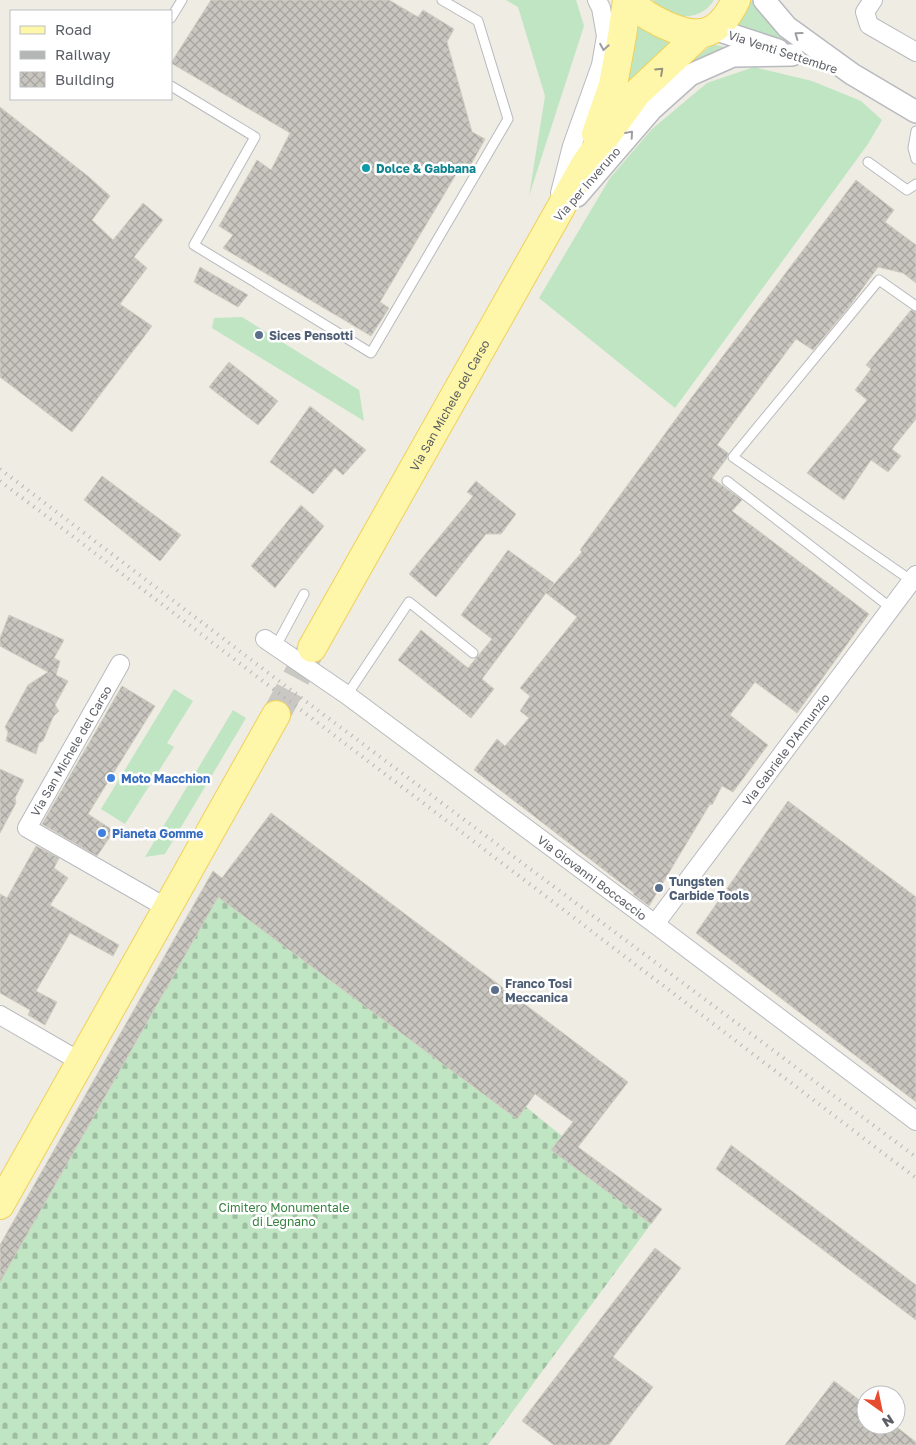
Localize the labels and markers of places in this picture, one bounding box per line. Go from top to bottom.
place label: Dolce & Gabbana [376,161,476,176]
marker: Dolce & Gabbana [360,162,372,174]
place label: Sices Pensotti [269,328,353,343]
marker: Sices Pensotti [253,329,265,341]
place label: Moto Macchion [121,771,210,786]
marker: Moto Macchion [105,772,117,784]
place label: Pianeta Gomme [112,826,203,841]
marker: Pianeta Gomme [96,827,108,839]
place label: Tungsten Carbide Tools [669,874,750,903]
marker: Tungsten Carbide Tools [653,882,665,894]
place label: Franco Tosi Meccanica [505,976,572,1005]
marker: Franco Tosi Meccanica [489,984,501,996]

